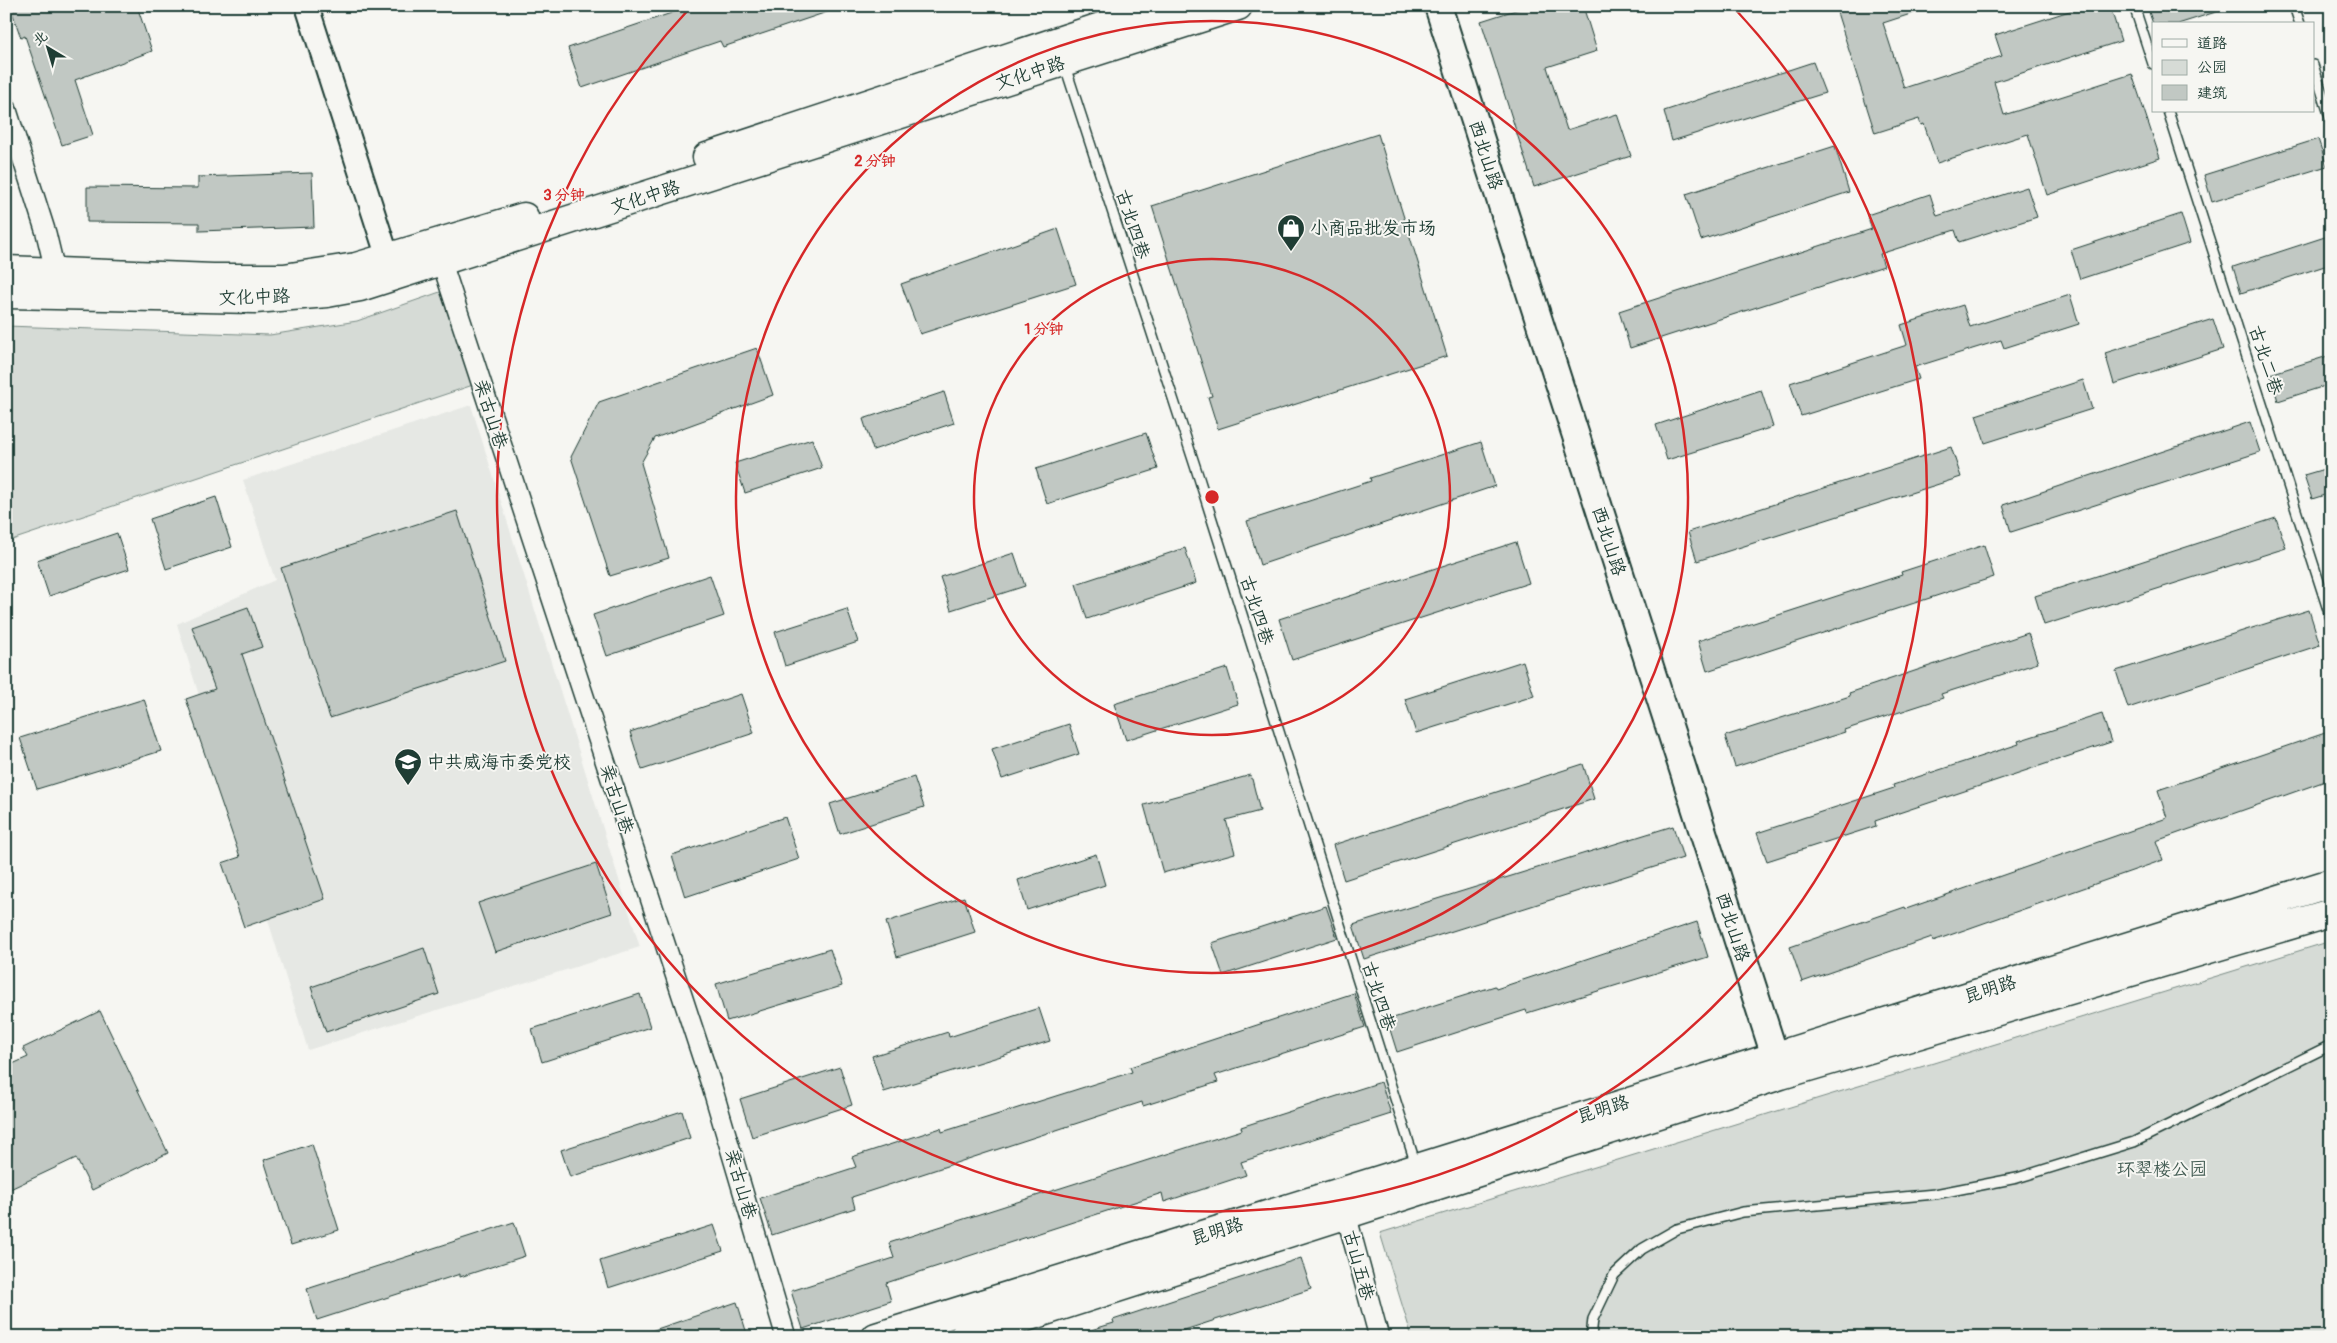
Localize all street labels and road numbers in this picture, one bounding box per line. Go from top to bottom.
street label: 文化中路 [992,51,1068,96]
street label: 西北山路 [1463,117,1508,193]
street label: 文化中路 [607,175,683,220]
street label: 古北四巷 [1110,186,1155,262]
street label: 文化中路 [218,285,290,310]
street label: 古北二巷 [2243,322,2288,398]
street label: 亲古山巷 [468,376,513,452]
street label: 西北山路 [1586,503,1631,579]
street label: 古北四巷 [1234,572,1279,648]
street label: 亲古山巷 [594,761,639,837]
street label: 西北山路 [1710,889,1755,965]
street label: 古北四巷 [1356,958,1401,1034]
street label: 昆明路 [1961,971,2019,1008]
street label: 昆明路 [1574,1091,1632,1128]
street label: 亲古山巷 [720,1146,761,1222]
street label: 昆明路 [1188,1213,1246,1250]
street label: 古山五巷 [1338,1227,1379,1303]

